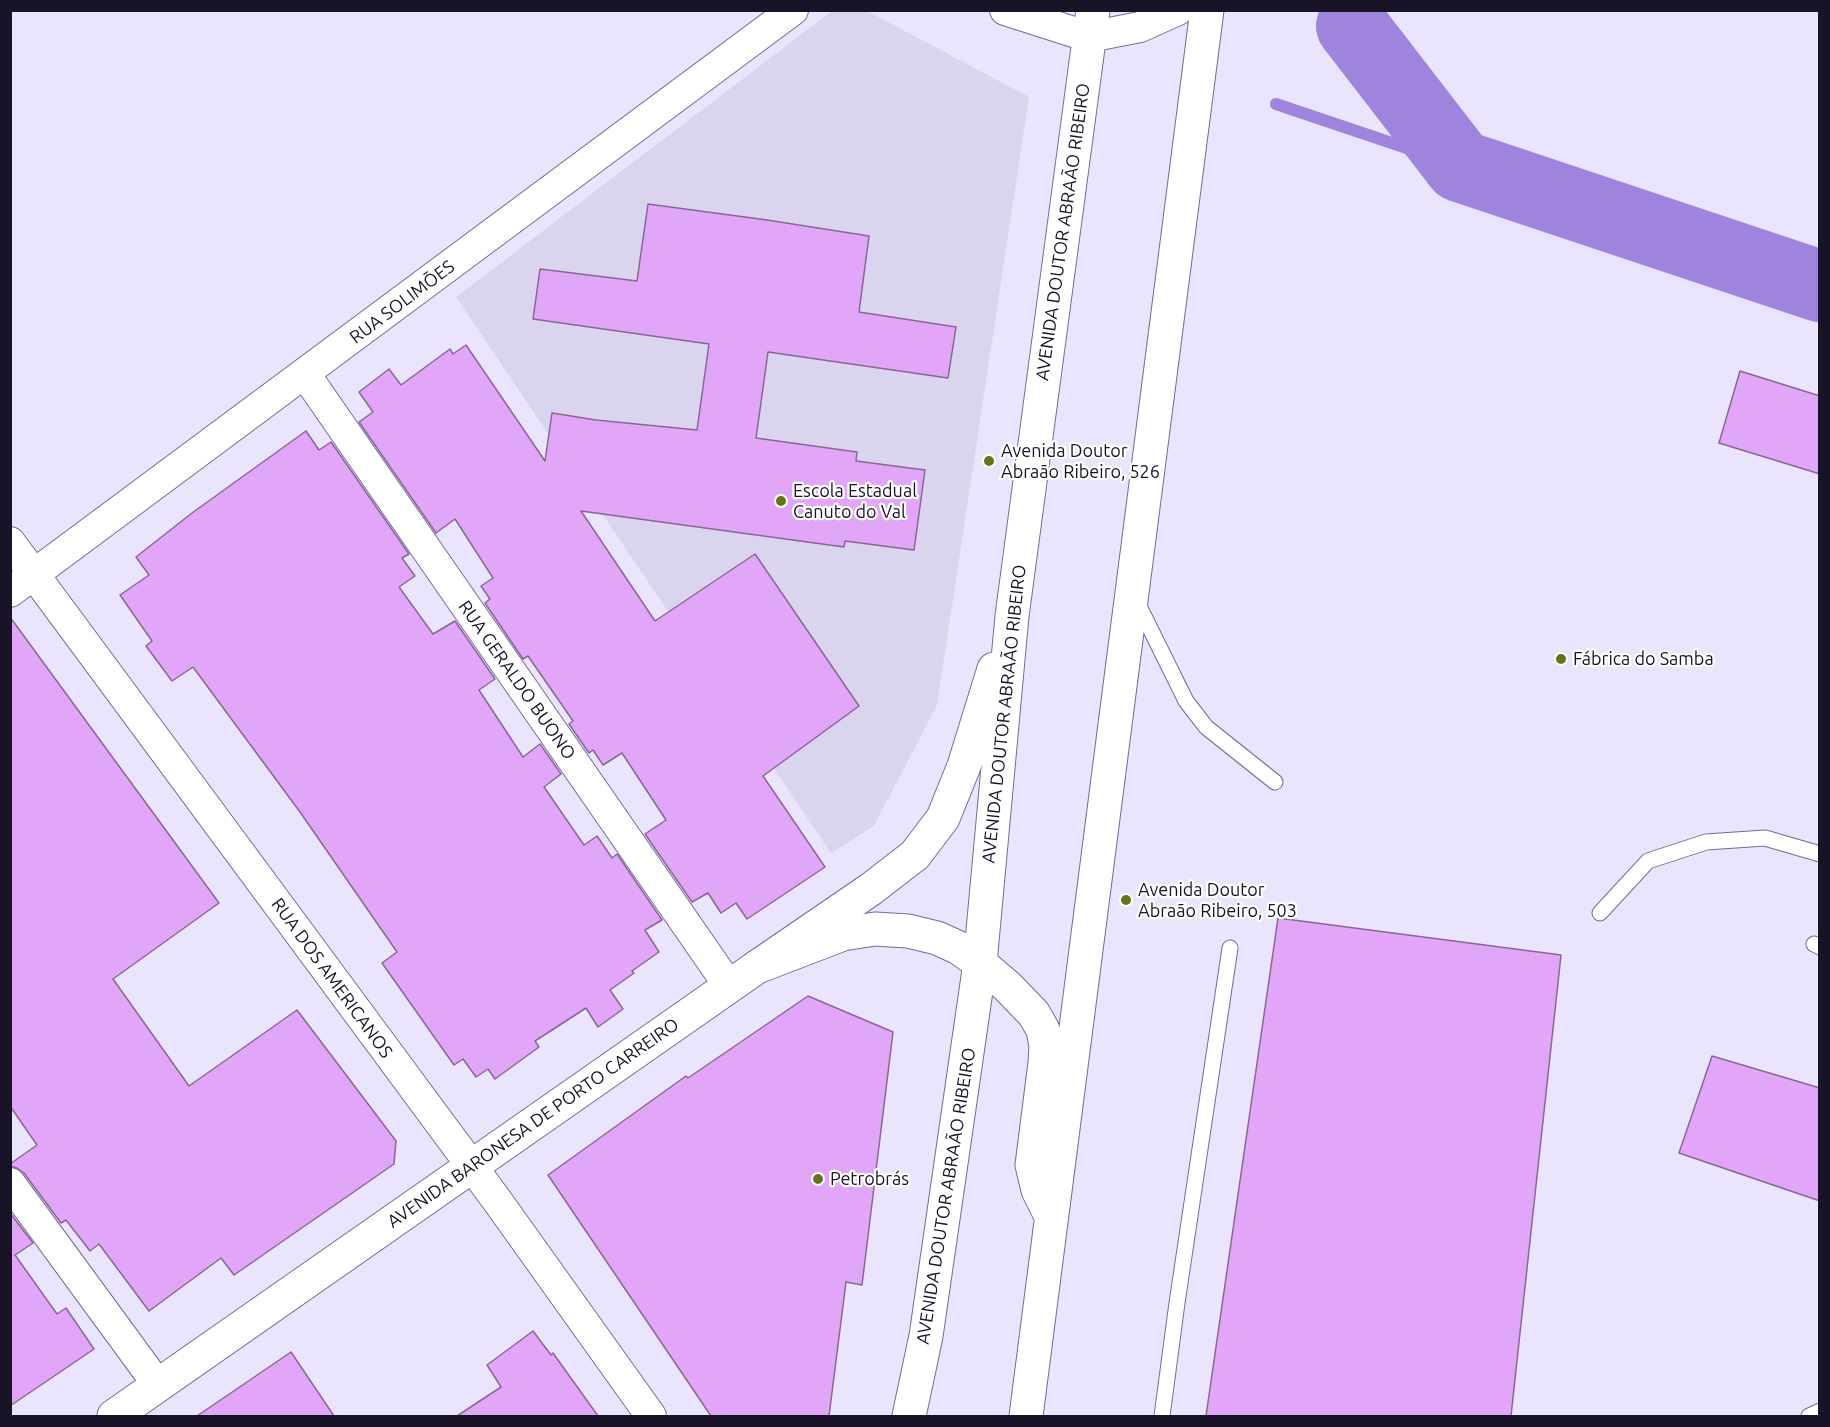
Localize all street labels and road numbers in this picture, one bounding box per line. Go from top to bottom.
street label: AVENIDA DOUTOR ABRAÃO RIBEIRO [1031,82,1095,382]
street label: RUA SOLIMÕES [345,256,459,348]
street label: AVENIDA DOUTOR ABRAÃO RIBEIRO [978,564,1030,864]
street label: RUA GERALDO BUONO [454,596,580,764]
street label: RUA DOS AMERICANOS [267,894,397,1062]
street label: AVENIDA BARONESA DE PORTO CARREIRO [383,1014,683,1232]
street label: AVENIDA DOUTOR ABRAÃO RIBEIRO [912,1046,980,1346]

